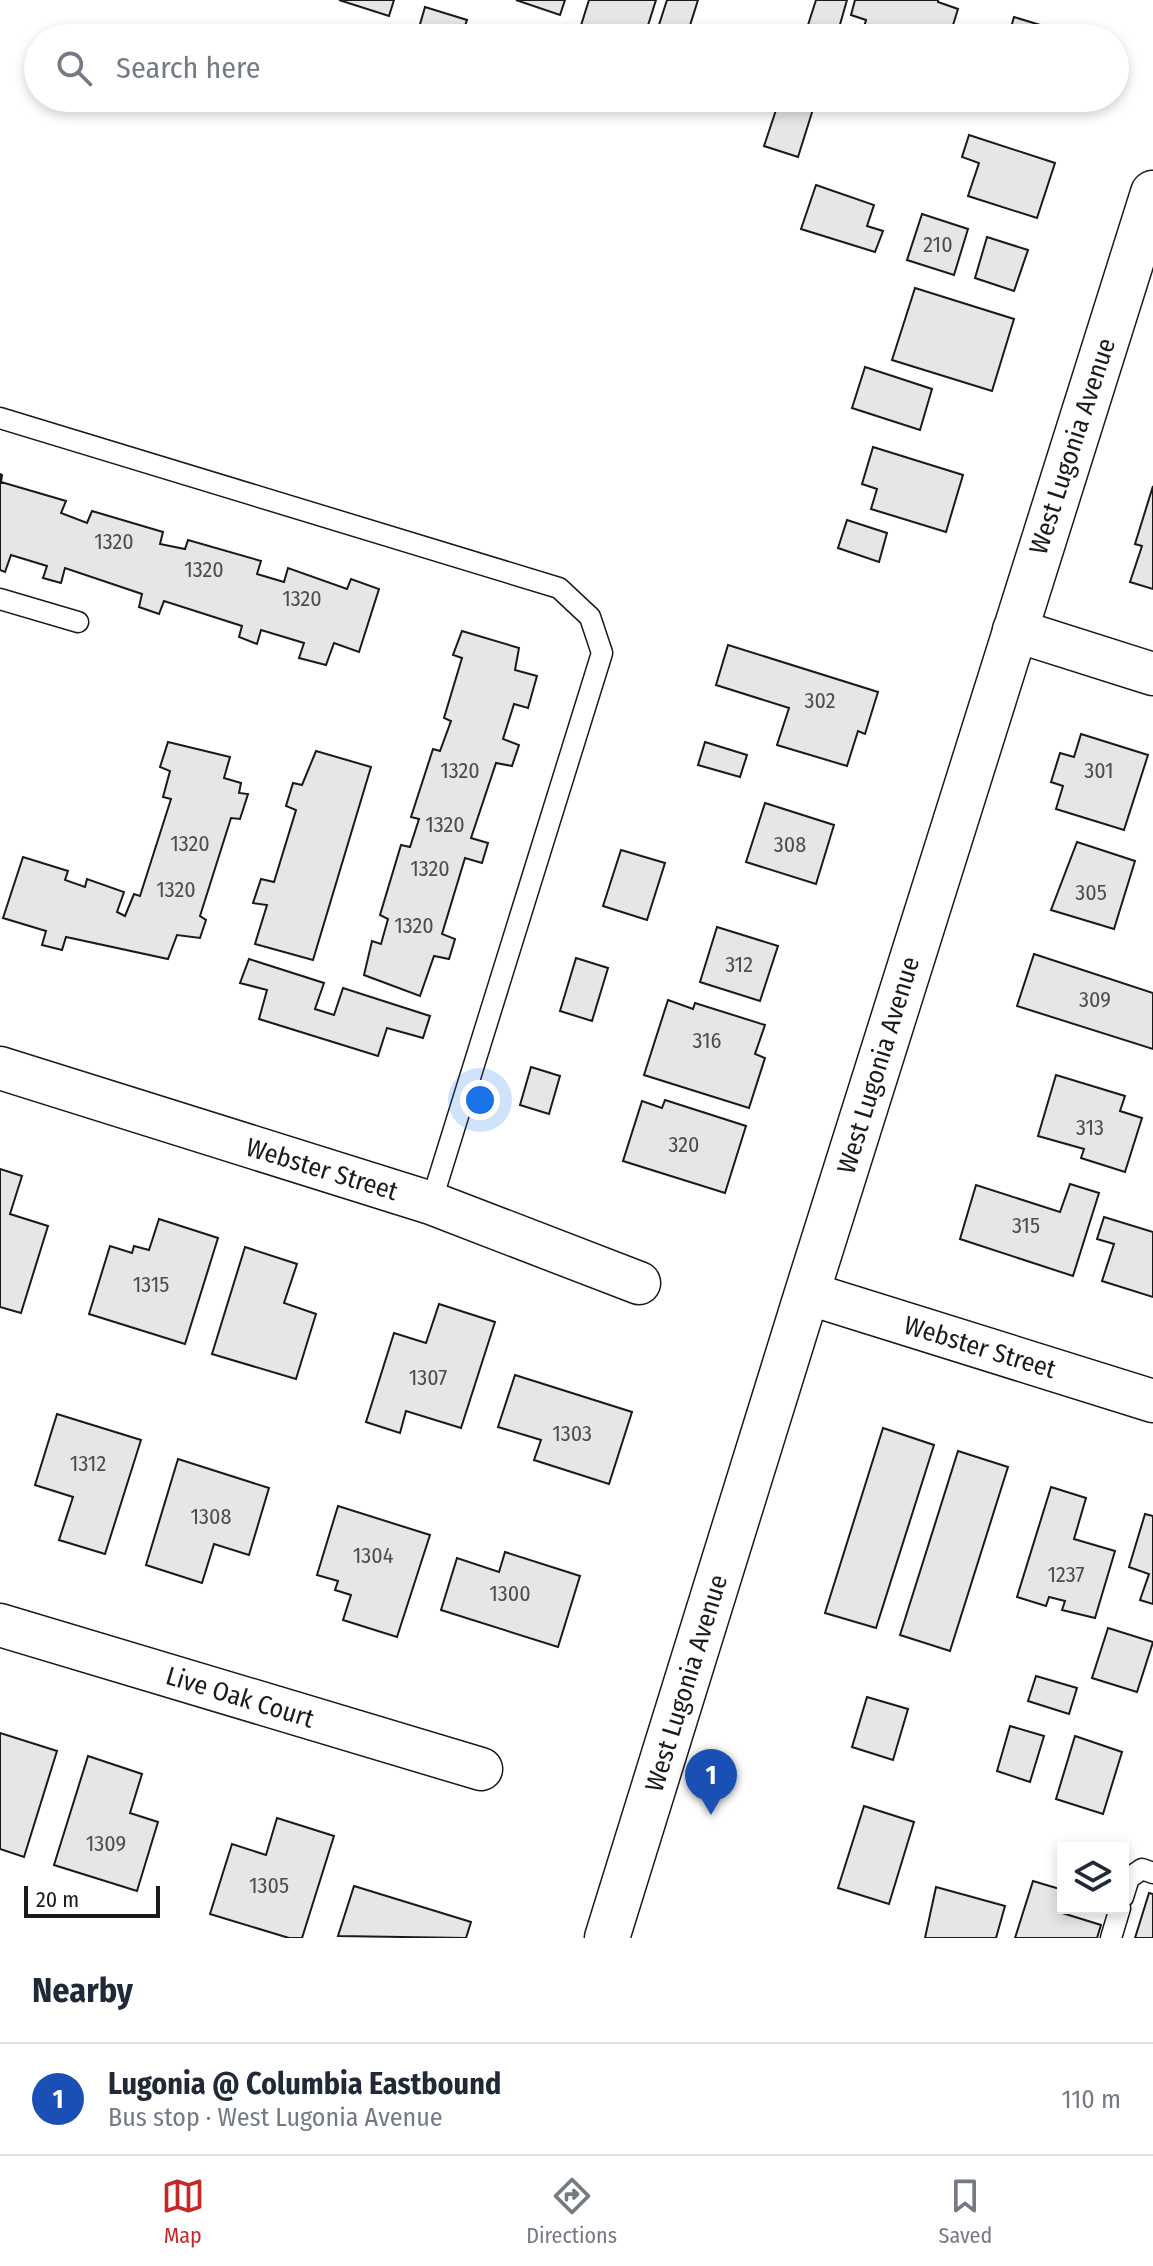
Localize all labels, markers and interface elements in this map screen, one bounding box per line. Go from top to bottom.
search box [24,24,1129,112]
icon: search [52,46,96,90]
text: Search here [116,50,261,86]
house number: 210 [923,231,953,258]
street label: West Lugonia Avenue [1023,334,1122,558]
house number: 1320 [94,528,134,555]
house number: 1320 [184,556,224,583]
house number: 1320 [282,585,322,612]
house number: 302 [805,687,835,714]
house number: 1320 [440,757,480,784]
house number: 301 [1084,757,1114,784]
house number: 1320 [425,811,465,838]
house number: 1320 [170,830,210,857]
house number: 308 [774,831,806,858]
house number: 1320 [410,855,450,882]
house number: 1320 [156,876,196,903]
house number: 305 [1075,879,1107,906]
house number: 1320 [394,912,434,939]
house number: 312 [725,951,753,978]
street label: West Lugonia Avenue [831,953,926,1177]
house number: 309 [1079,986,1111,1013]
house number: 316 [693,1027,722,1054]
your location [460,1080,500,1120]
house number: 313 [1076,1114,1104,1141]
house number: 320 [669,1131,699,1158]
street label: Webster Street [242,1132,402,1207]
house number: 315 [1012,1212,1040,1239]
house number: 1315 [133,1271,169,1298]
street label: Webster Street [900,1310,1060,1385]
house number: 1307 [409,1364,447,1391]
house number: 1303 [552,1420,592,1447]
house number: 1312 [70,1450,106,1477]
house number: 1308 [191,1503,231,1530]
house number: 1304 [353,1542,394,1569]
house number: 1237 [1048,1561,1085,1588]
street label: West Lugonia Avenue [639,1571,734,1795]
house number: 1300 [489,1580,531,1607]
street label: Live Oak Court [162,1660,318,1735]
pin: 1 [685,1749,737,1815]
house number: 1309 [86,1830,126,1857]
map controls [1057,1842,1129,1914]
button: layers [1057,1842,1129,1914]
house number: 1305 [249,1872,289,1899]
scale bar [24,1882,160,1918]
text: 20 m [36,1886,79,1913]
text: Nearby [32,1970,133,2011]
text: Lugonia @ Columbia Eastbound [108,2066,501,2102]
text: 1 [53,2084,64,2115]
text: 110 m [1061,2084,1121,2115]
text: Bus stop · West Lugonia Avenue [108,2102,443,2133]
tab: Map [161,2174,205,2249]
tab: Directions [526,2174,617,2249]
tab: Saved [939,2174,992,2249]

